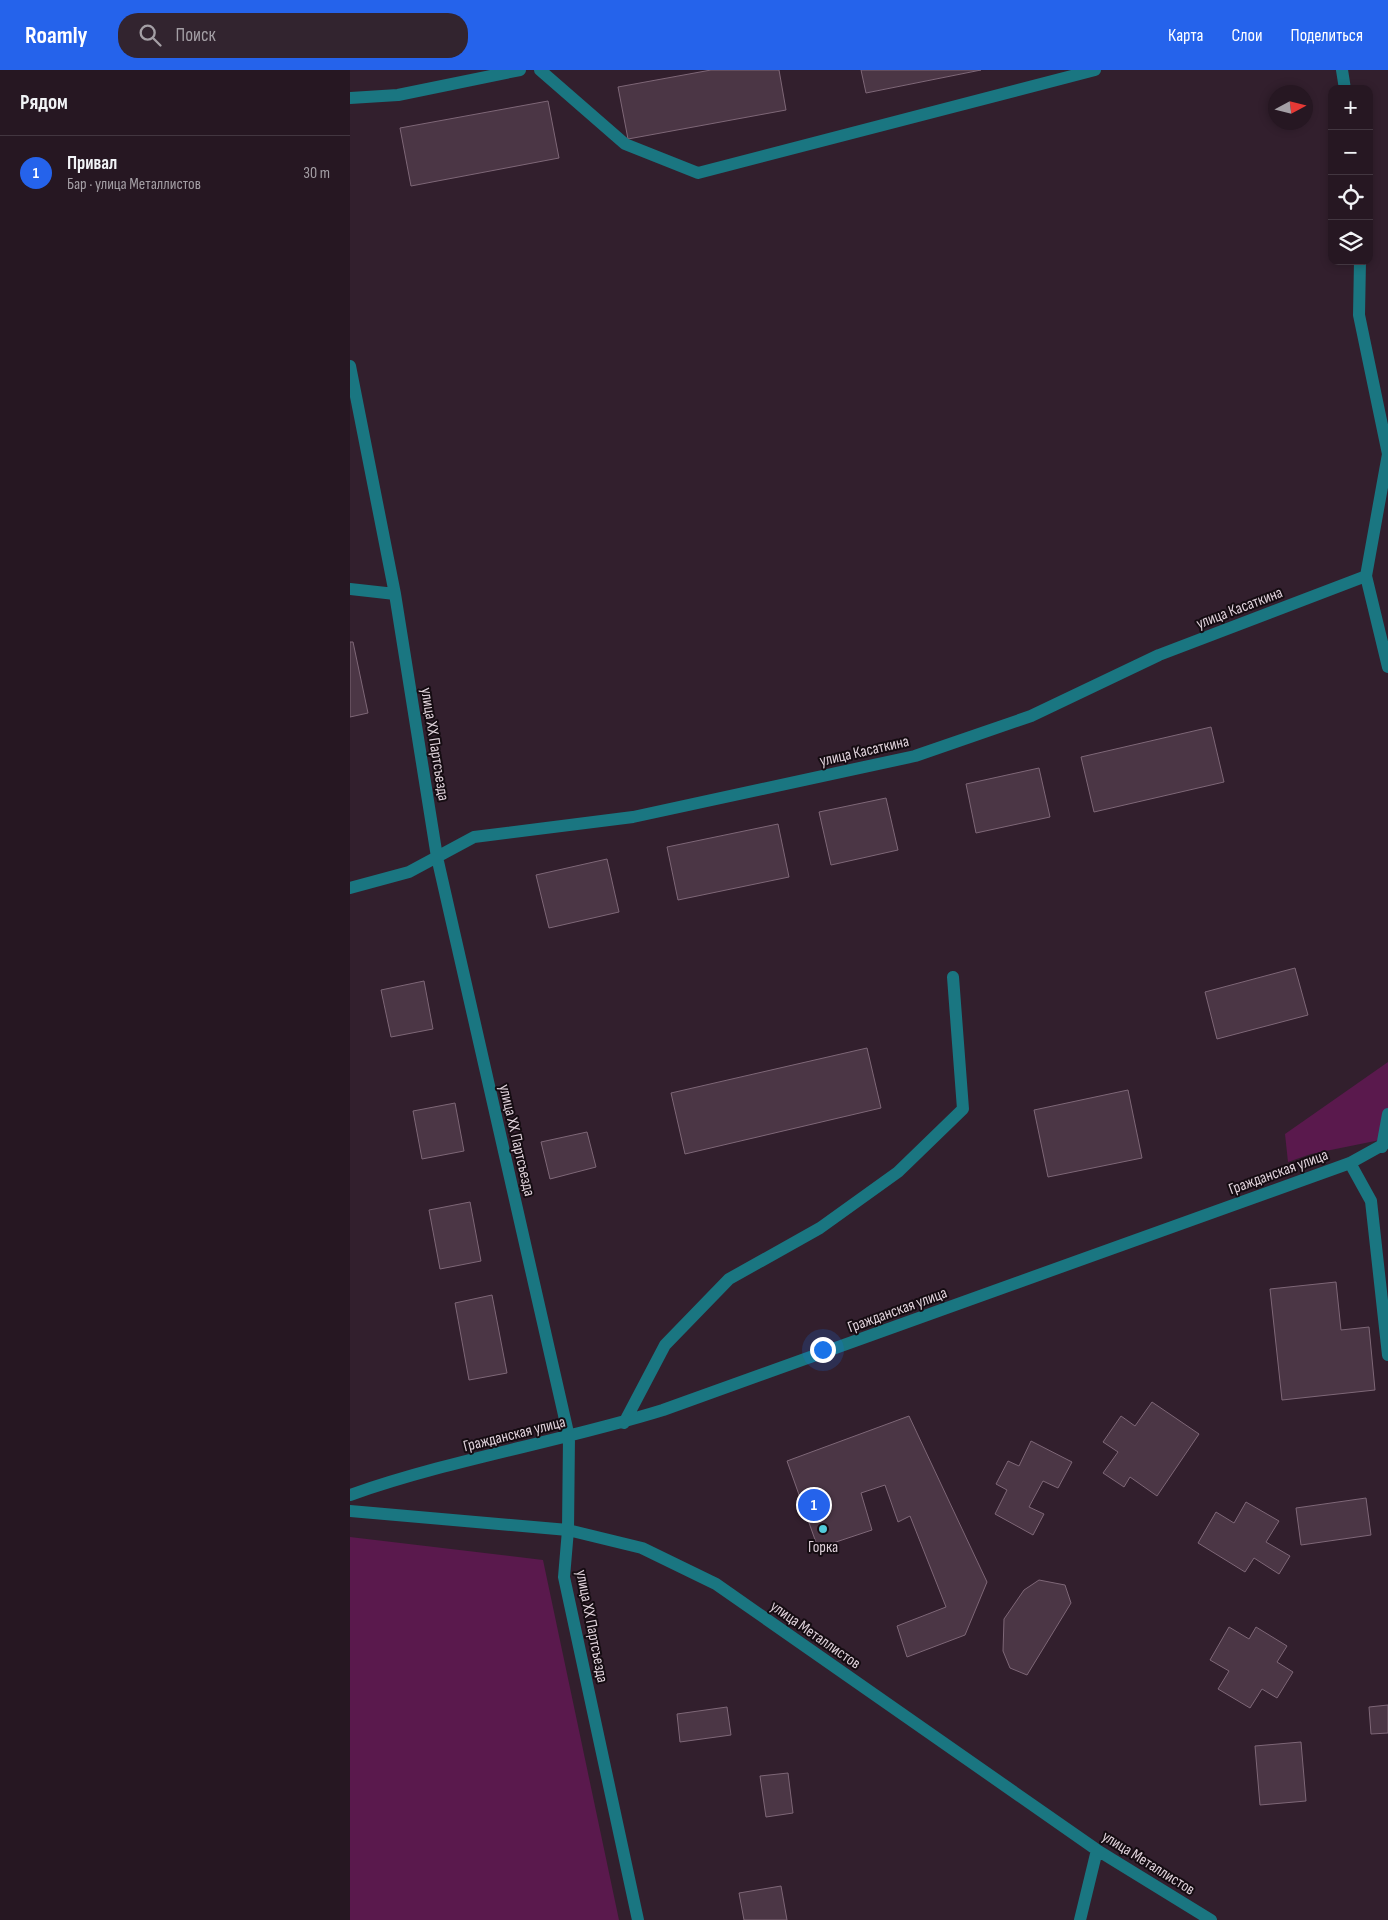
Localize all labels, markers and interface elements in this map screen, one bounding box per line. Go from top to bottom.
search box [118,13,468,58]
text: Roamly [25,21,88,50]
icon: search [136,21,164,49]
text: Поиск [176,24,216,47]
text: Карта [1168,25,1204,46]
text: Слои [1232,25,1263,46]
text: Поделиться [1291,25,1363,46]
north arrow [1268,85,1313,130]
map controls [1328,85,1373,265]
button: + [1328,85,1373,130]
text: Рядом [20,90,68,115]
button: − [1328,130,1373,175]
text: Привал [67,152,117,175]
text: 1 [33,164,39,183]
text: 30 m [303,164,330,183]
text: Бар · улица Металлистов [67,175,201,194]
button: locate [1328,175,1373,220]
button: layers [1328,220,1373,265]
street label: улица Касаткина [1194,583,1285,634]
street label: улица XX Партсъезда [416,686,453,802]
street label: улица Касаткина [818,732,911,771]
street label: улица XX Партсъезда [494,1082,539,1198]
street label: Гражданская улица [1226,1146,1331,1199]
street label: Гражданская улица [845,1284,950,1337]
your location [810,1337,836,1363]
street label: Гражданская улица [461,1413,567,1456]
pin: 1 [798,1486,830,1524]
marker: Горка [817,1523,829,1535]
place label: Горка [808,1538,838,1557]
street label: улица XX Партсъезда [571,1568,612,1684]
street label: улица Металлистов [766,1597,864,1673]
street label: улица Металлистов [1098,1827,1198,1899]

